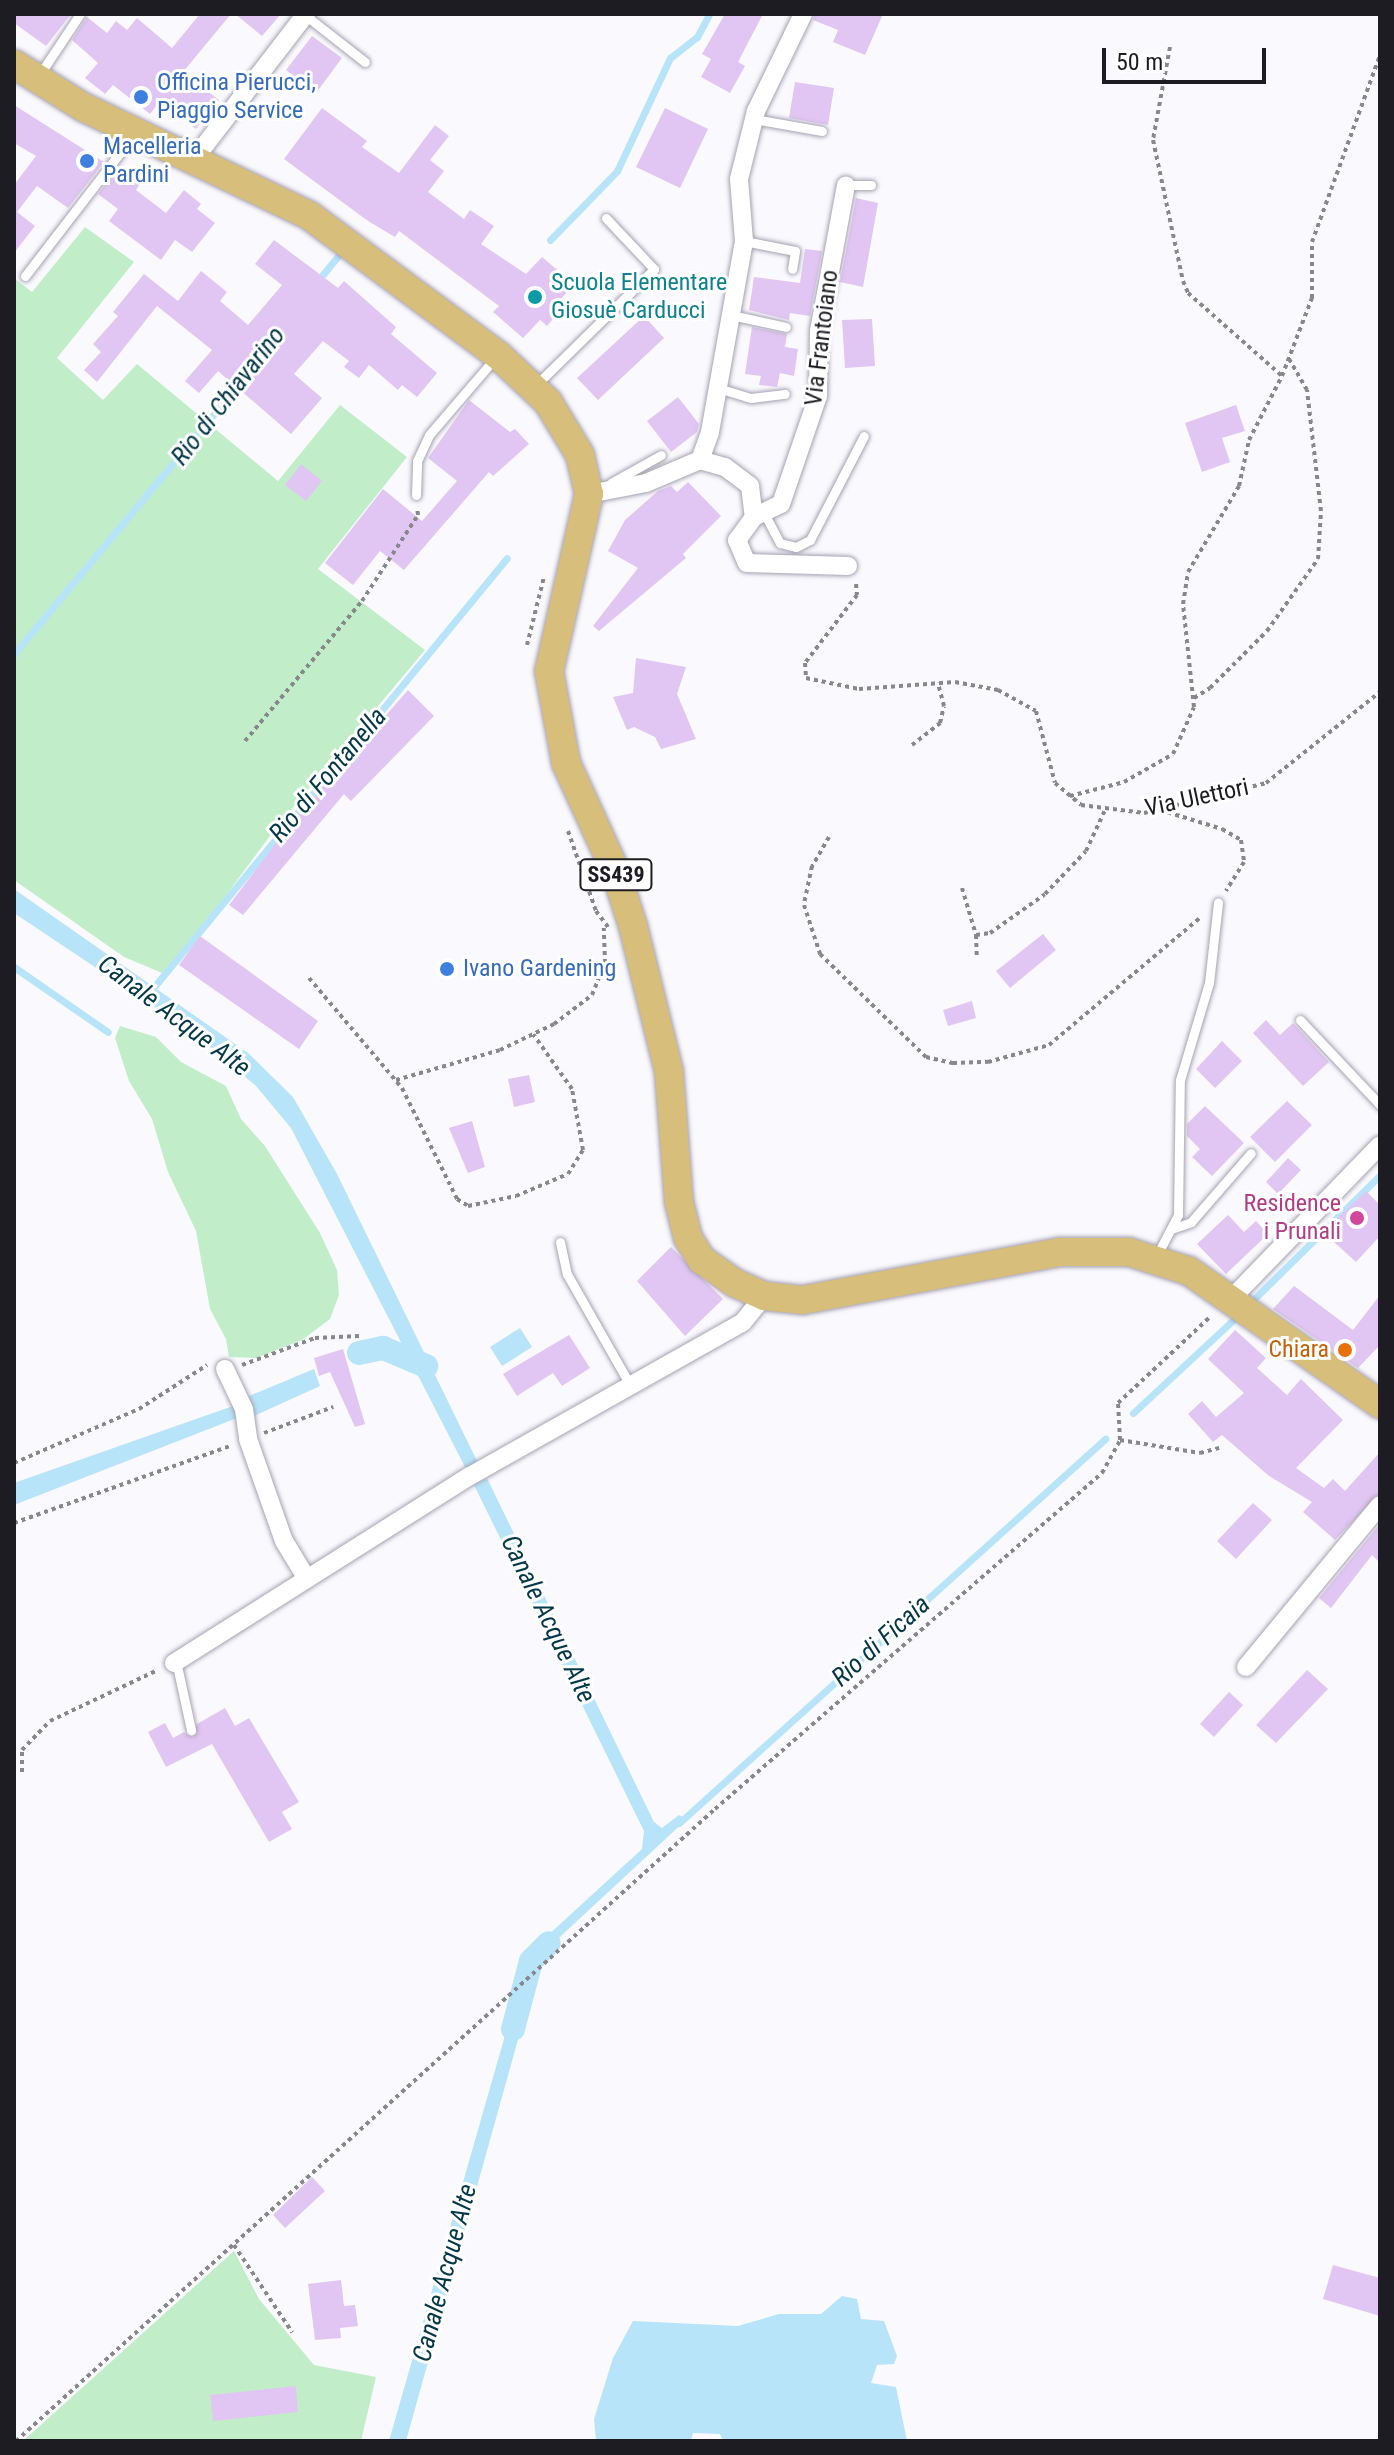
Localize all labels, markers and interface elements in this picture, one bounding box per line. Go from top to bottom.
scale bar [1106,32,1270,82]
text: 50 m [1116,48,1163,76]
place label: Officina Pierucci, Piaggio Service [157,69,316,125]
marker: Officina Pierucci, Piaggio Service [132,88,150,106]
place label: Macelleria Pardini [103,133,202,189]
marker: Macelleria Pardini [78,152,96,170]
street label: Via Frantoiano [799,268,845,408]
place label: Scuola Elementare Giosuè Carducci [551,269,727,325]
marker: Scuola Elementare Giosuè Carducci [526,288,544,306]
water label: Rio di Chiavarino [164,321,292,471]
water label: Rio di Fontanella [263,701,393,849]
street label: Via Ulettori [1143,773,1251,823]
road number: SS439 [578,857,654,893]
water label: Canale Acque Alte [92,949,256,1083]
place label: Ivano Gardening [463,955,616,983]
marker: Ivano Gardening [438,960,456,978]
place label: Residence i Prunali [1243,1190,1341,1246]
marker: Residence i Prunali [1348,1209,1366,1227]
place label: Chiara [1268,1336,1329,1364]
marker: Chiara [1336,1341,1354,1359]
water label: Canale Acque Alte [494,1530,602,1708]
water label: Rio di Ficaia [825,1589,937,1693]
water label: Canale Acque Alte [406,2181,484,2365]

